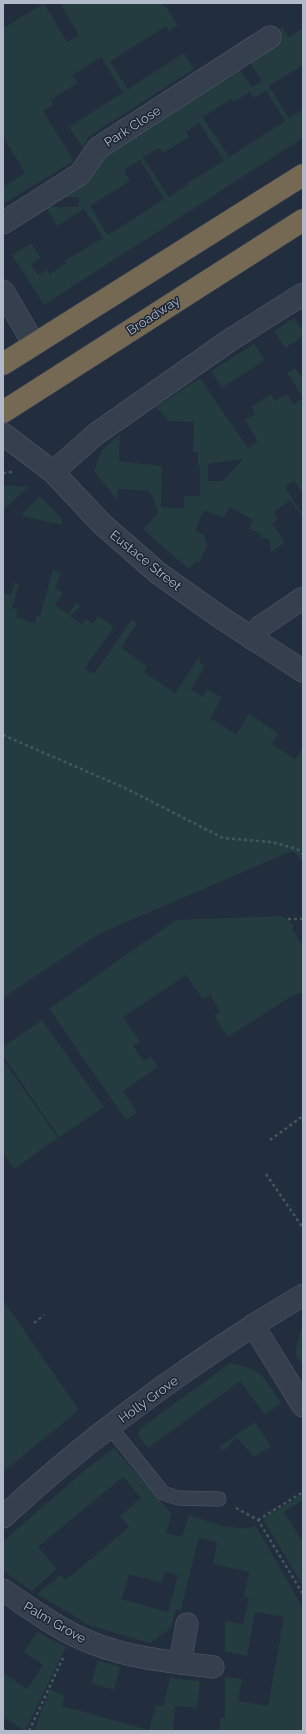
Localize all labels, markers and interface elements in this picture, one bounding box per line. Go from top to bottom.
street label: Park Close [101,103,163,150]
street label: Broadway [124,293,183,338]
street label: Eustace Street [107,527,185,594]
street label: Holly Grove [116,1373,181,1426]
street label: Palm Grove [21,1599,89,1646]

